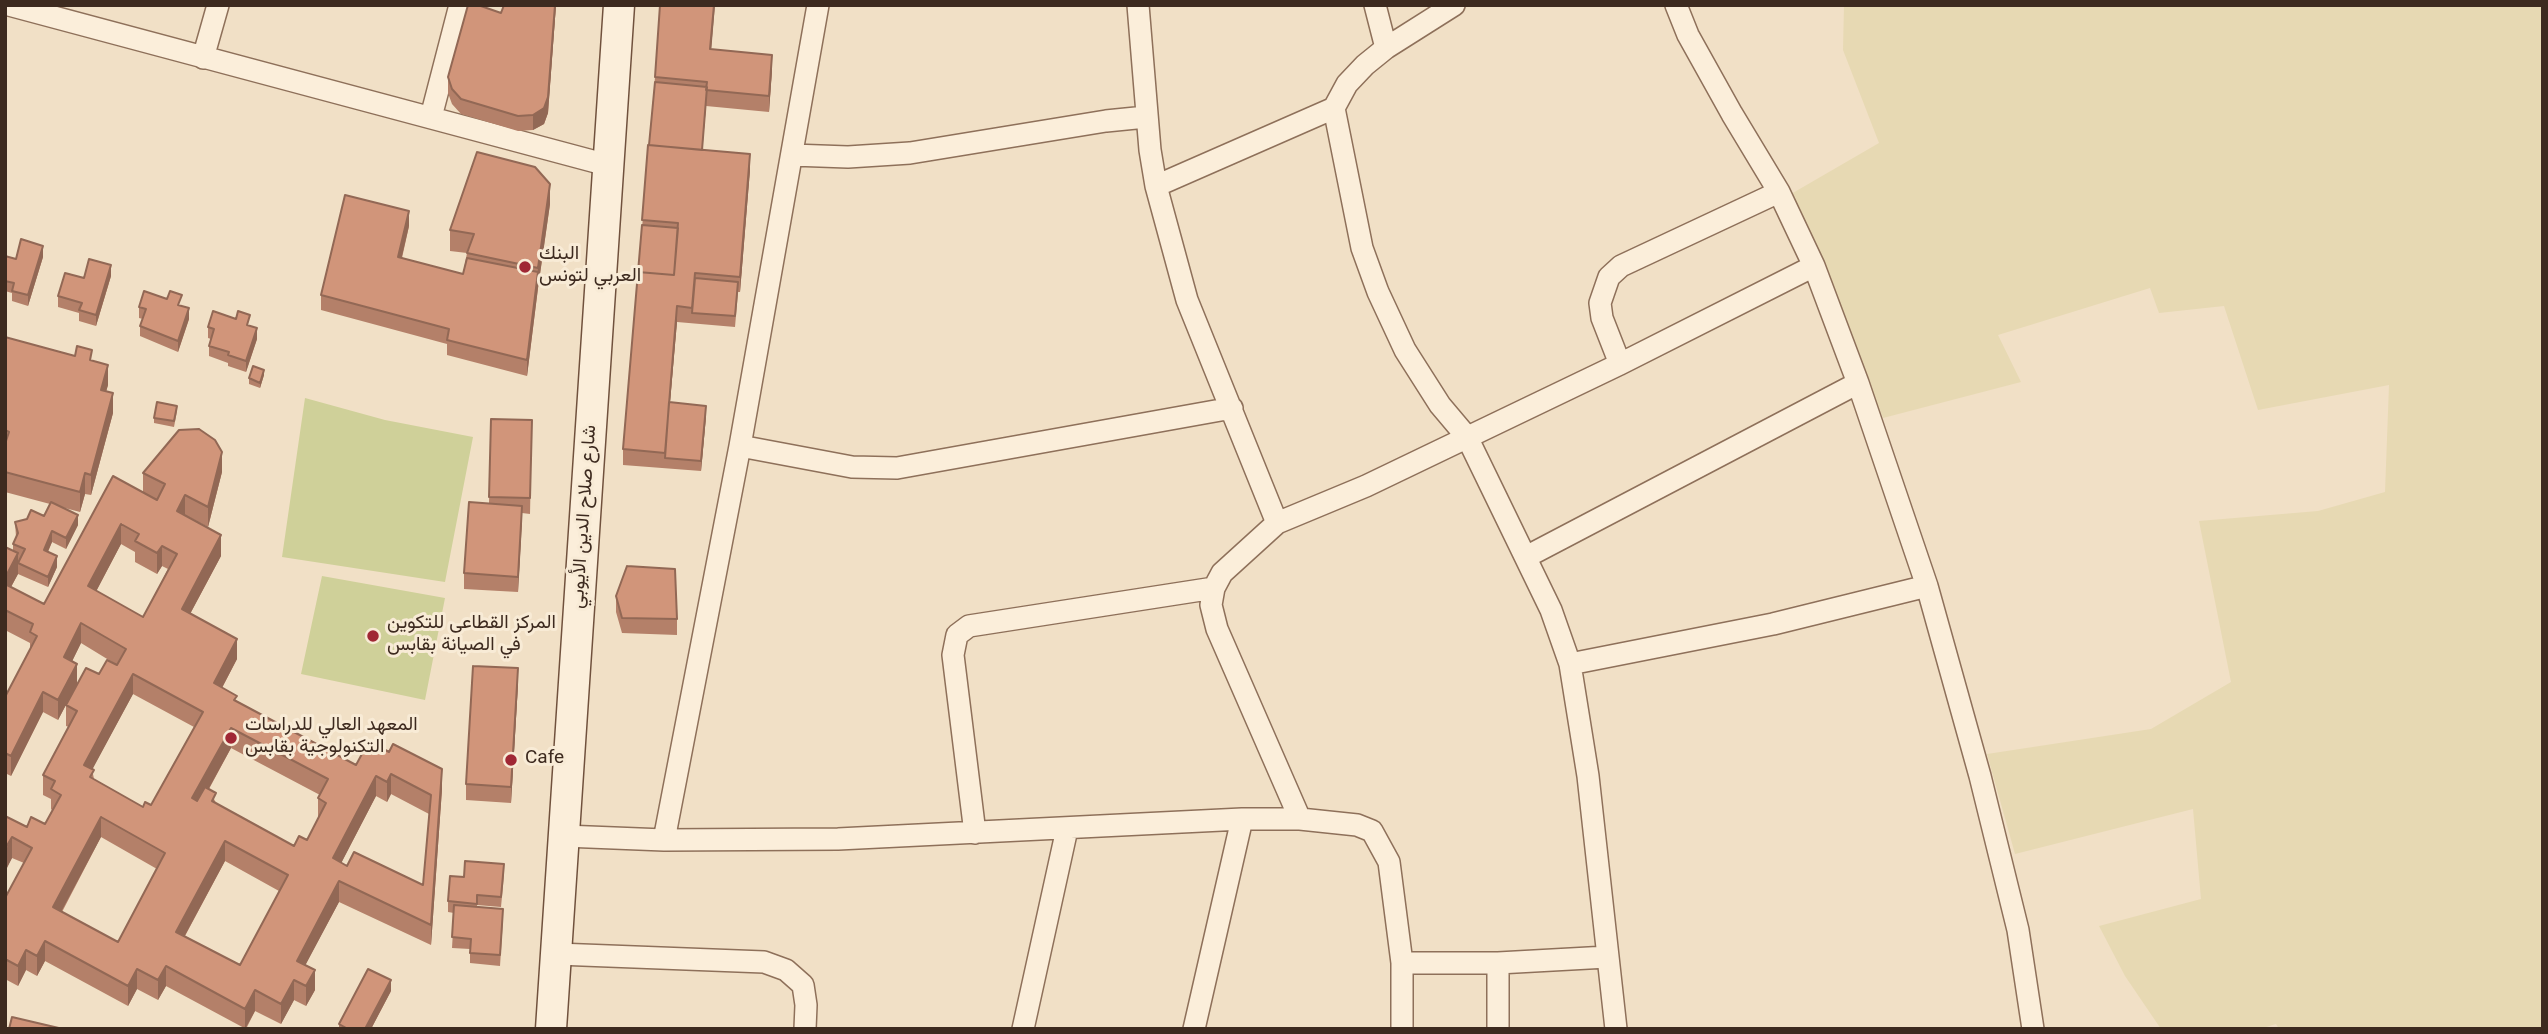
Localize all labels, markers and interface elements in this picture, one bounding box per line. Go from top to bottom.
place label: البنك العربي لتونس [539,245,641,289]
marker: البنك العربي لتونس [517,259,533,275]
street label: شارع صلاح الدين الأيوبي [568,424,604,610]
place label: المركز القطاعى للتكوين في الصيانة بقابس [387,614,556,658]
marker: المركز القطاعى للتكوين في الصيانة بقابس [365,628,381,644]
place label: المعهد العالي للدراسات التكنولوجية بقابس [245,716,418,760]
marker: المعهد العالي للدراسات التكنولوجية بقابس [223,730,239,746]
place label: Cafe [525,749,564,771]
marker: Cafe [503,752,519,768]

